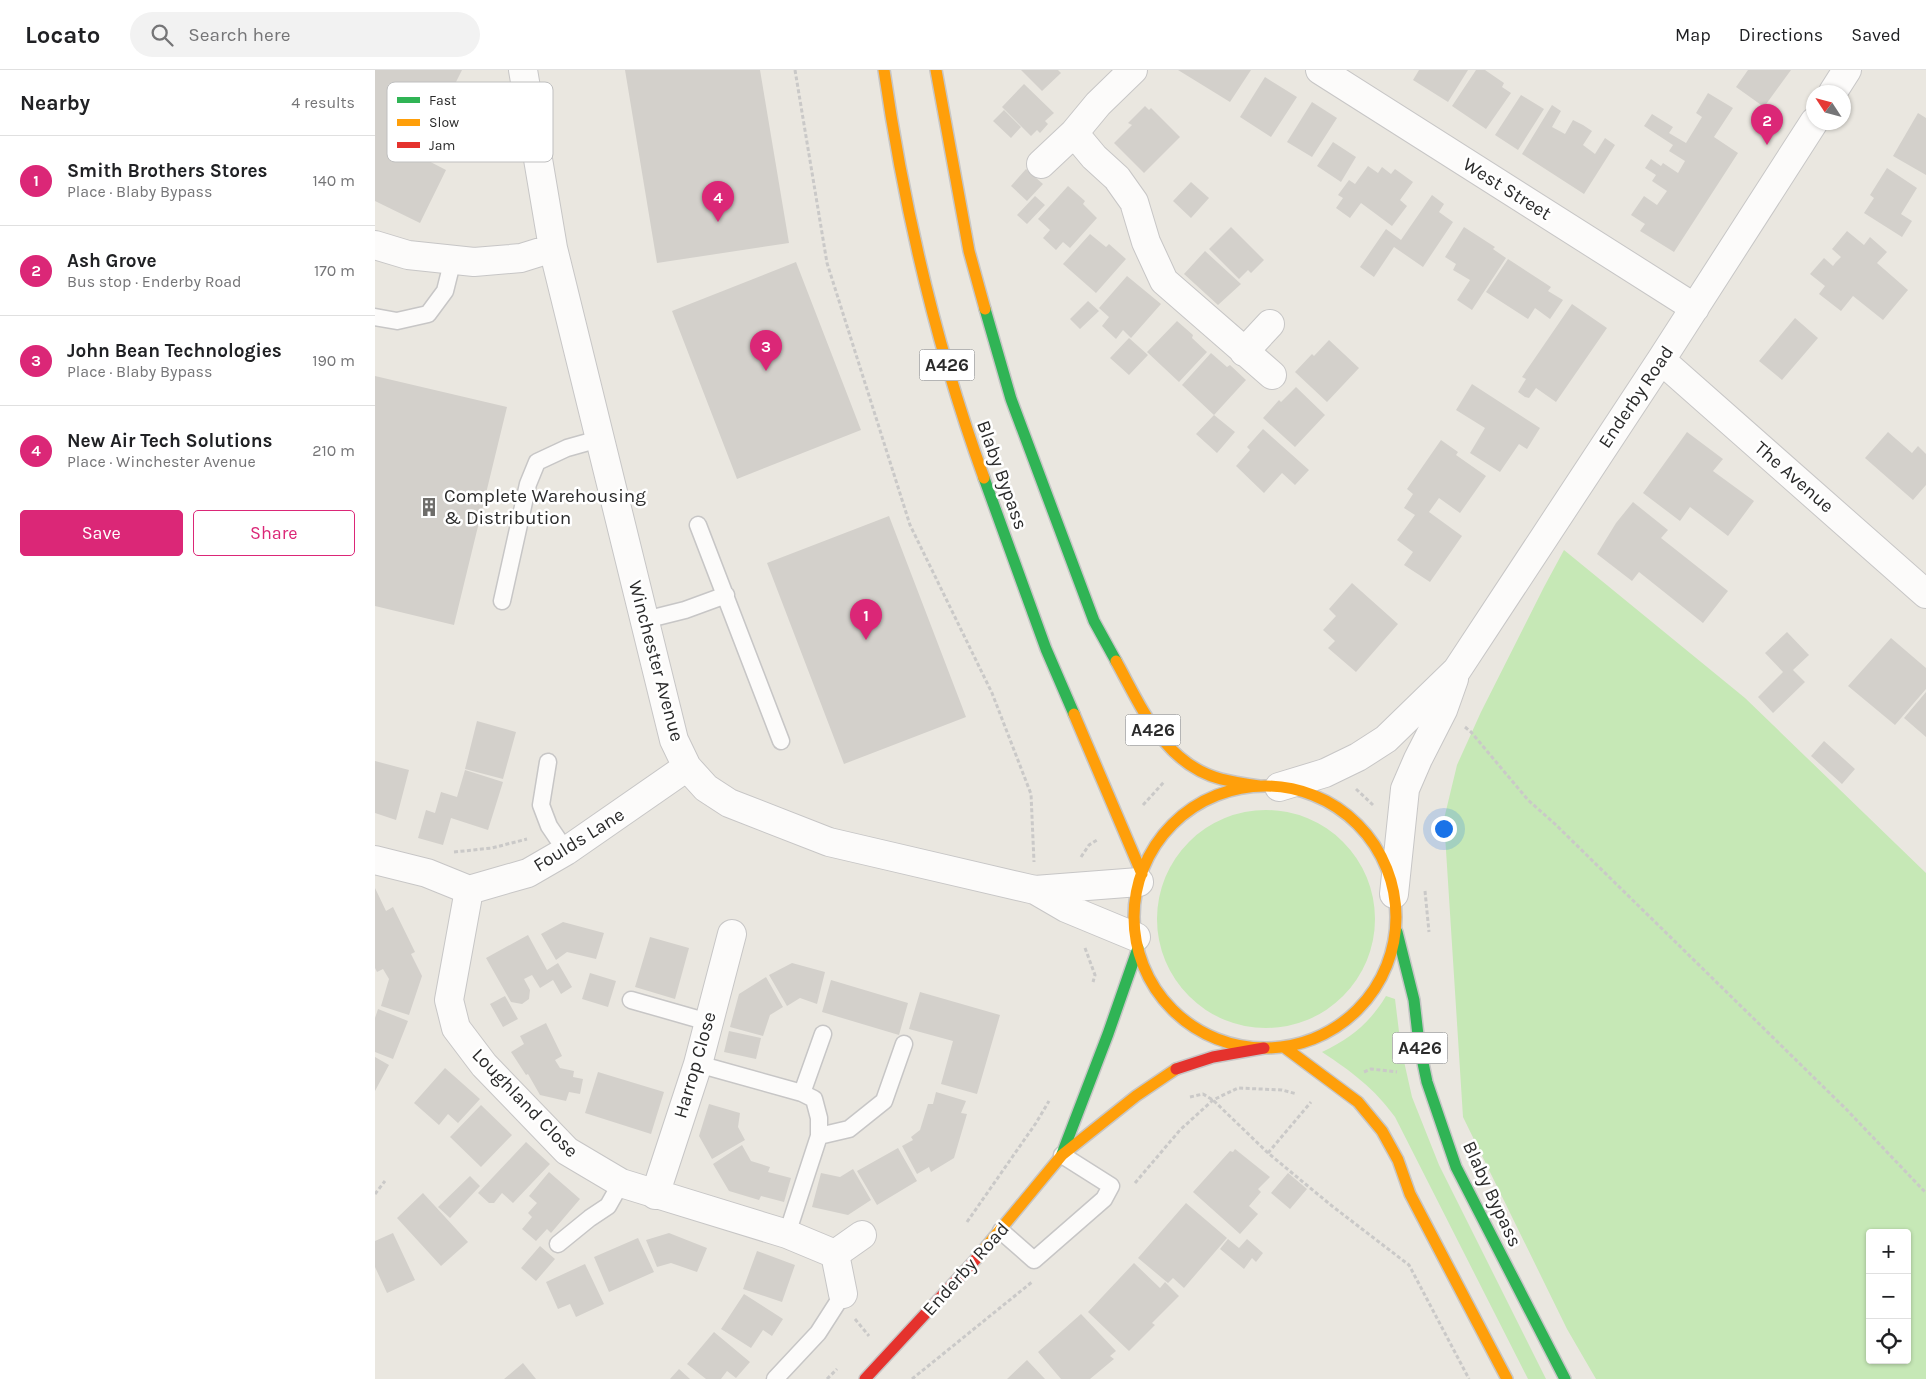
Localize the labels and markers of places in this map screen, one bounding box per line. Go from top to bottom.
pin: 2 [1751,104,1783,145]
pin: 4 [702,181,734,222]
pin: 3 [750,330,782,371]
place label: Complete Warehousing & Distribution [444,485,646,529]
building icon: Complete Warehousing & Distribution [418,496,440,518]
pin: 1 [850,599,882,640]

